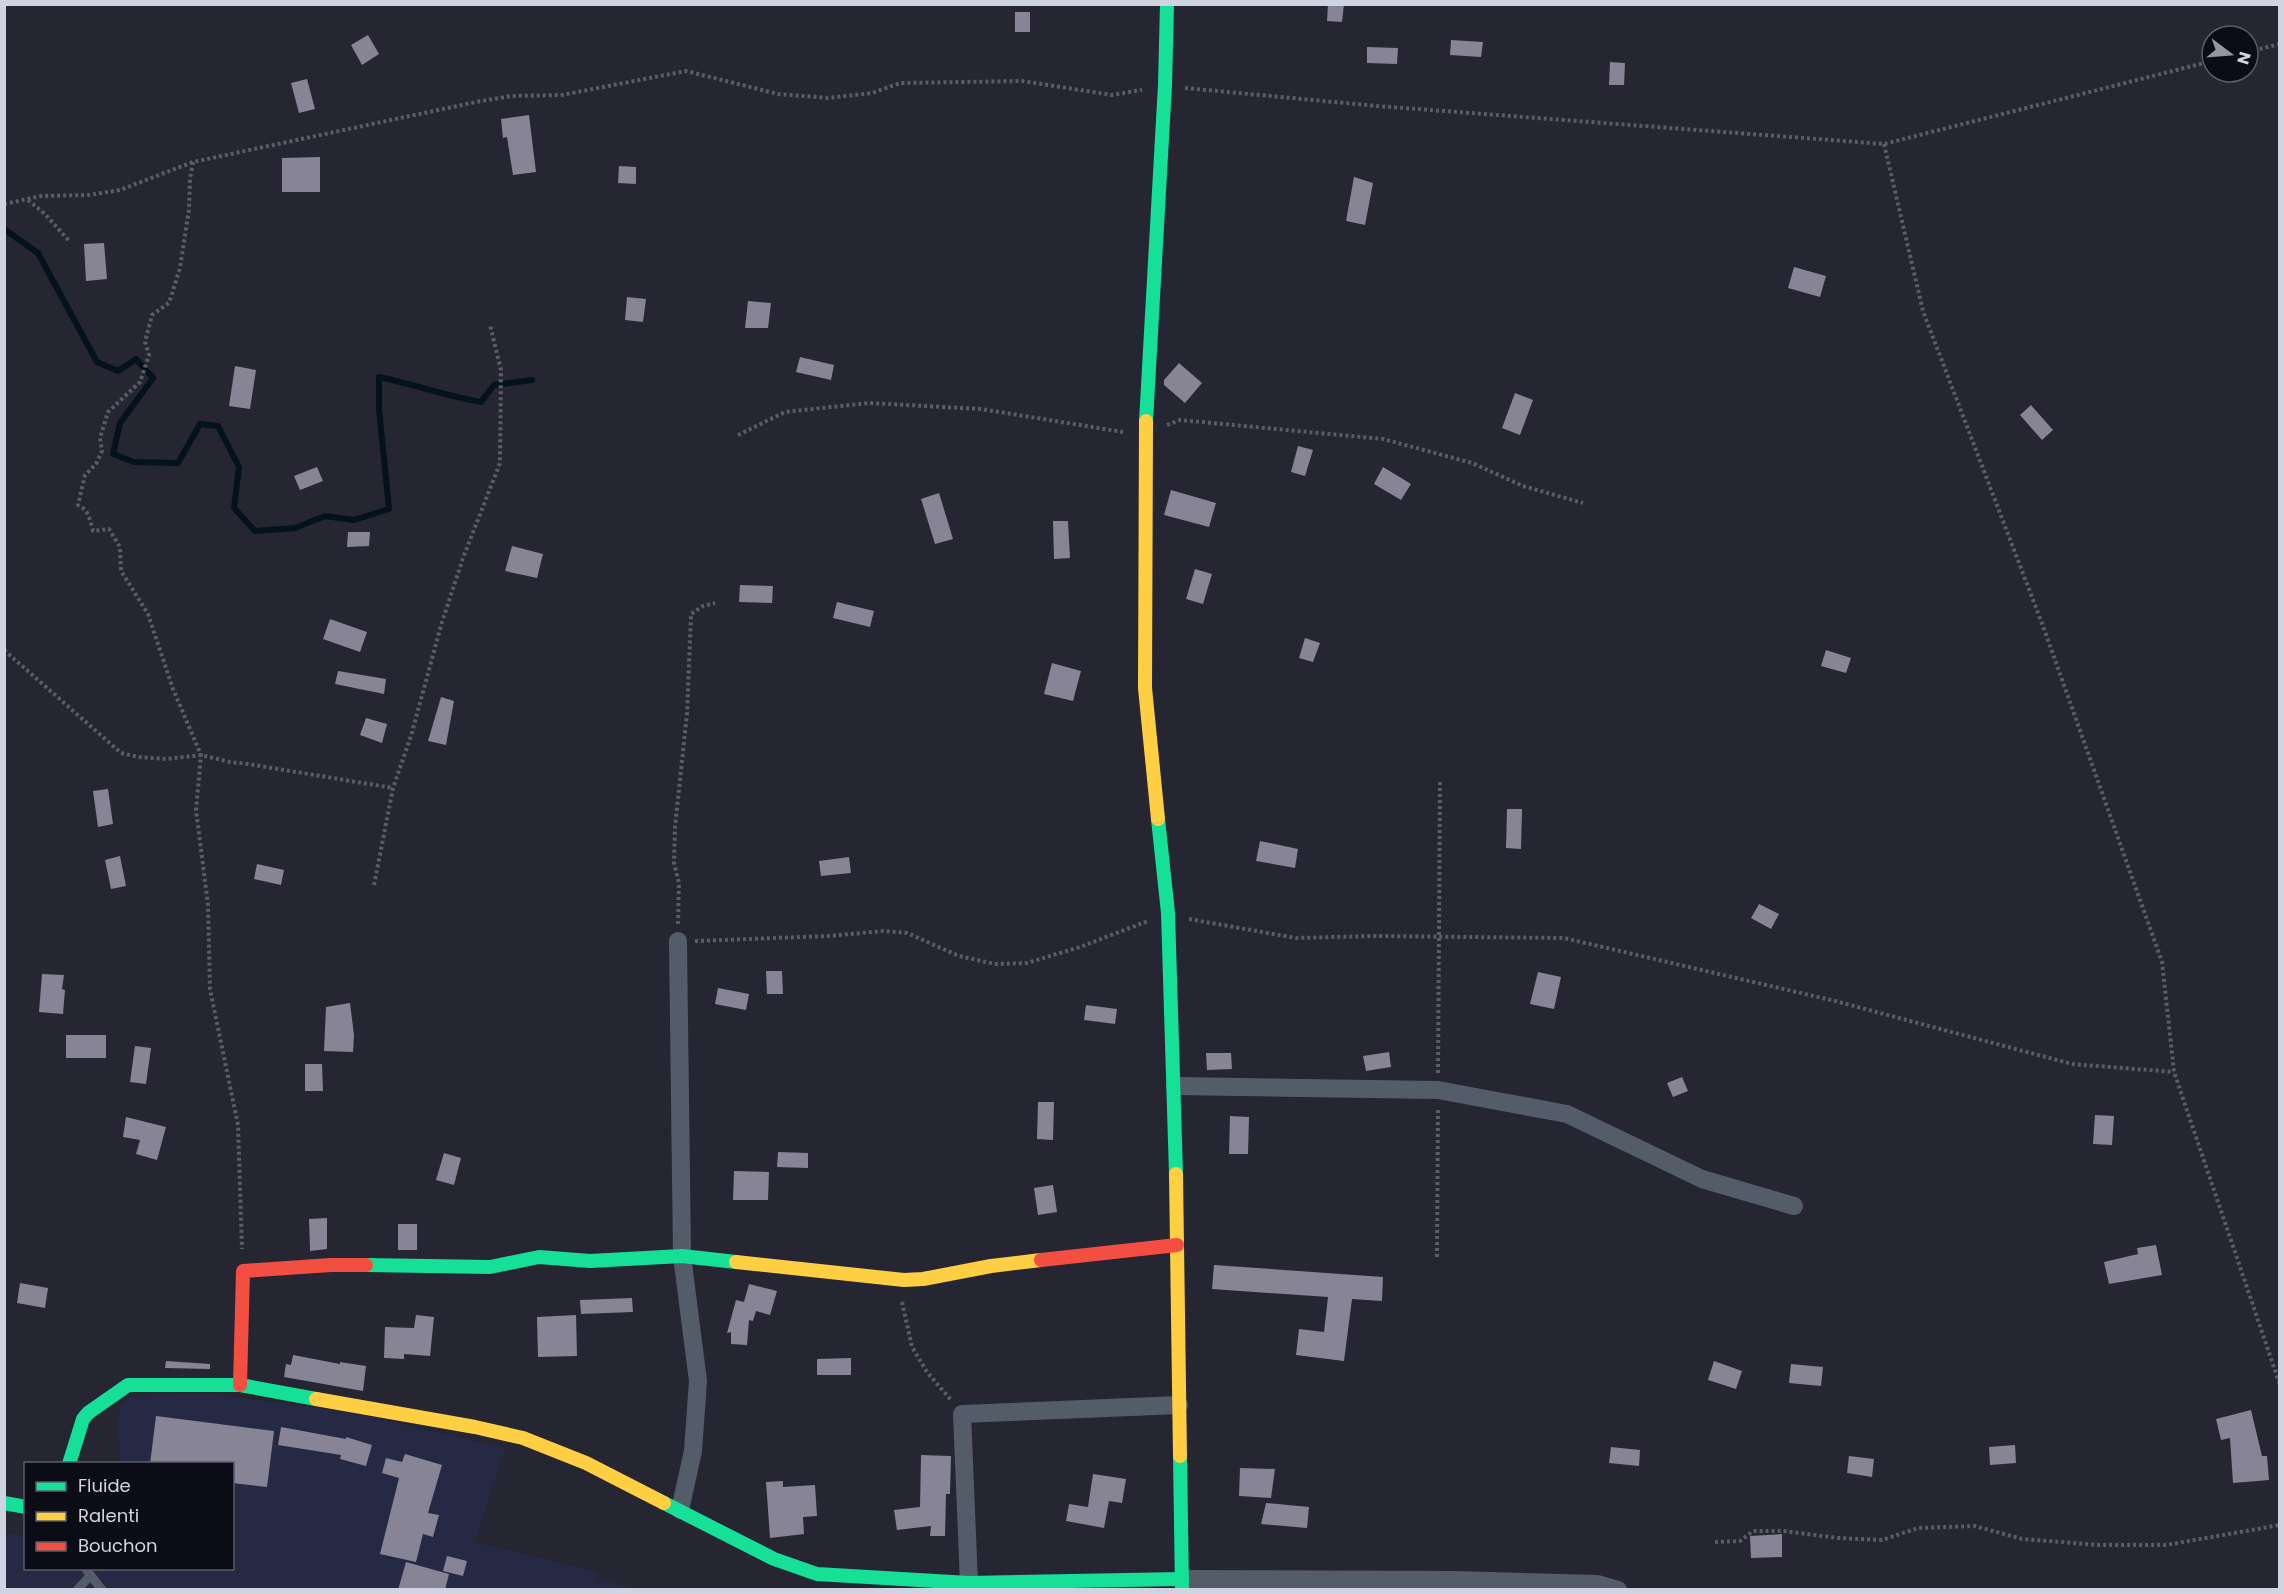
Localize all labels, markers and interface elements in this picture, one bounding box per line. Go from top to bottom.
north arrow [2200,24,2260,84]
text: N [2231,49,2257,67]
legend [24,1462,234,1570]
text: Fluide [78,1473,131,1498]
text: Ralenti [78,1503,139,1528]
text: Bouchon [78,1533,158,1558]

